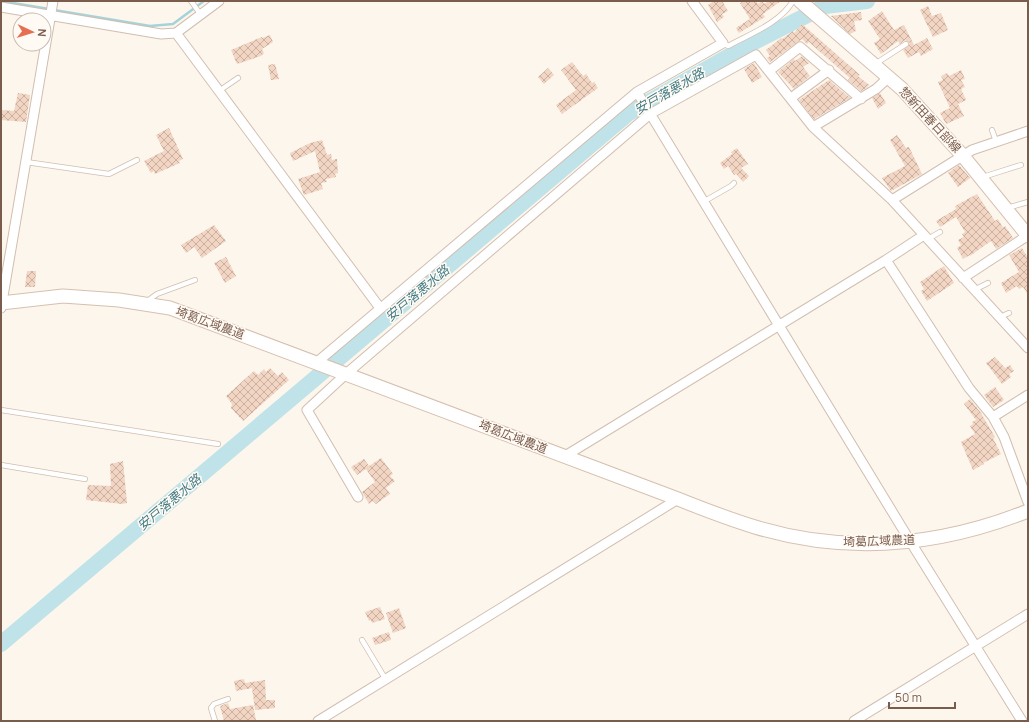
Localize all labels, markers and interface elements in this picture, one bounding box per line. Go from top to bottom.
north arrow [12,12,52,52]
text: N [35,28,50,37]
water label: 安戸落悪水路 [631,63,708,118]
street label: 惣新田春日部線 [895,83,965,156]
water label: 安戸落悪水路 [381,260,453,325]
street label: 埼葛広域農道 [173,302,247,343]
street label: 埼葛広域農道 [477,416,550,457]
water label: 安戸落悪水路 [133,469,205,534]
street label: 埼葛広域農道 [843,531,915,550]
scale bar [889,684,955,710]
text: 50 m [895,689,922,706]

